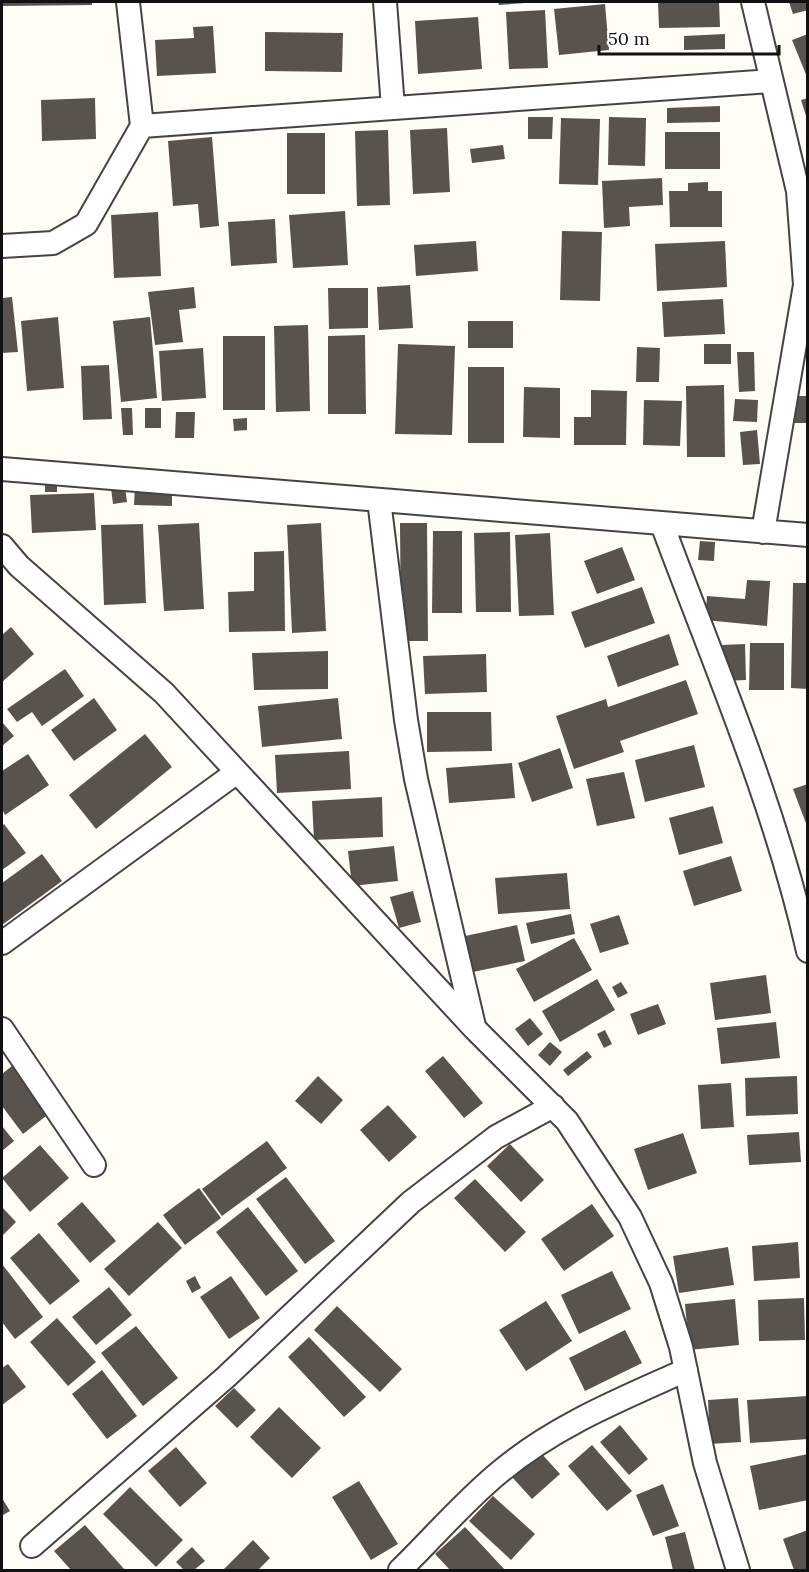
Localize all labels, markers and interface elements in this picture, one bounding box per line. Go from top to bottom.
scale bar [599,18,779,56]
text: 50 m [608,27,650,50]

